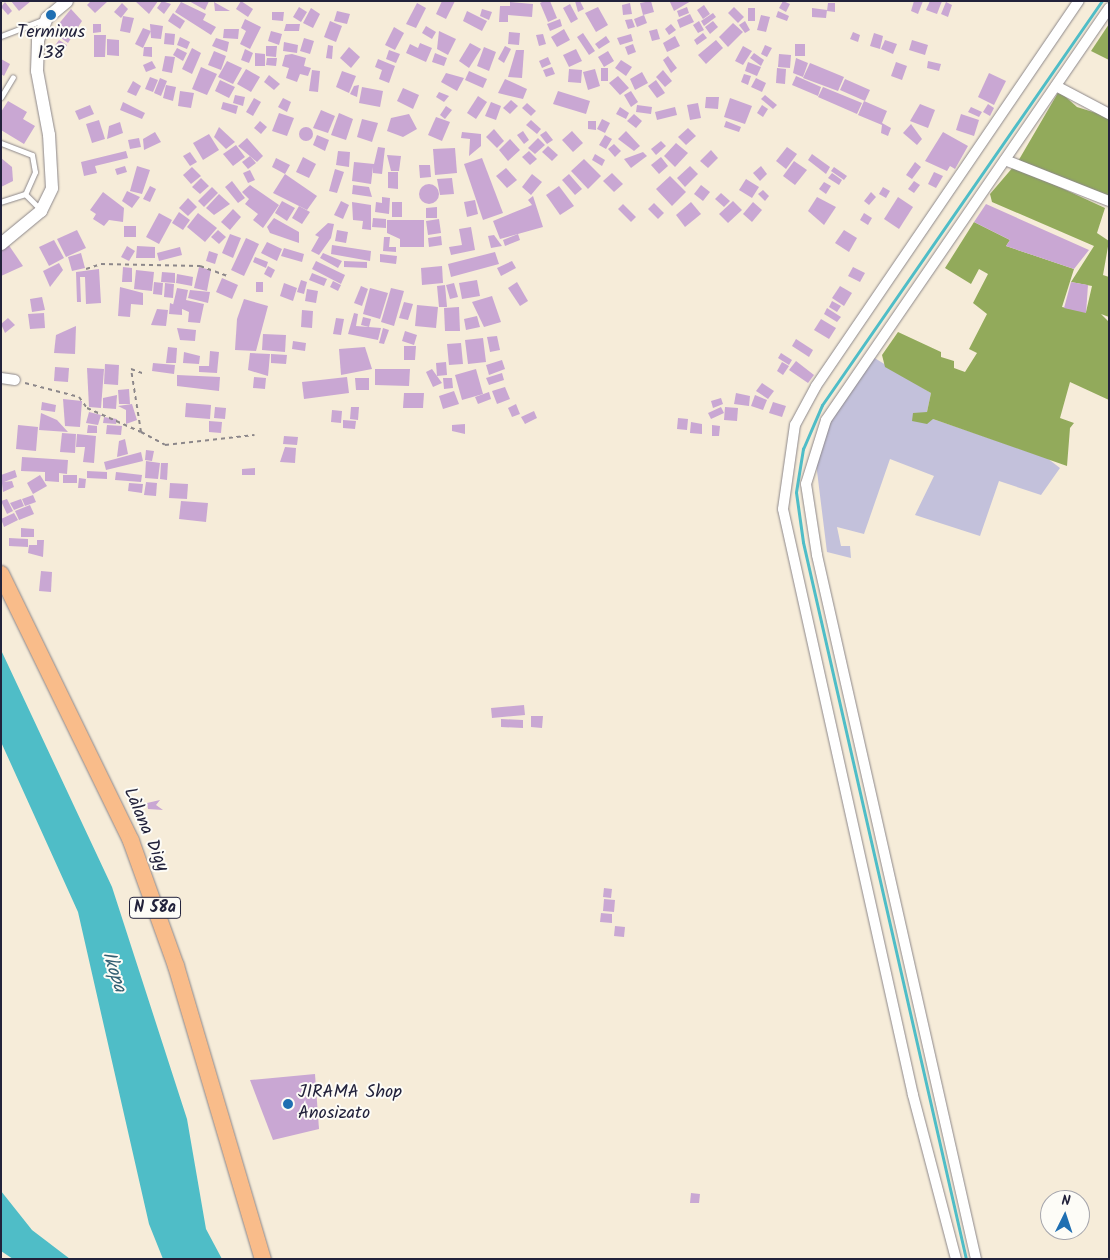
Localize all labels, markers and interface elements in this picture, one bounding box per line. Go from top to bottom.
marker: Terminus 138 [45,9,57,21]
place label: Terminus 138 [17,23,85,66]
street label: Làlana Digy [118,785,172,875]
road number: N 58a [129,894,181,921]
water label: Ikopa [96,949,130,995]
place label: JIRAMA Shop Anosizato [298,1083,402,1126]
marker: JIRAMA Shop Anosizato [282,1098,294,1110]
north arrow [1040,1190,1090,1240]
text: N [1061,1190,1071,1212]

